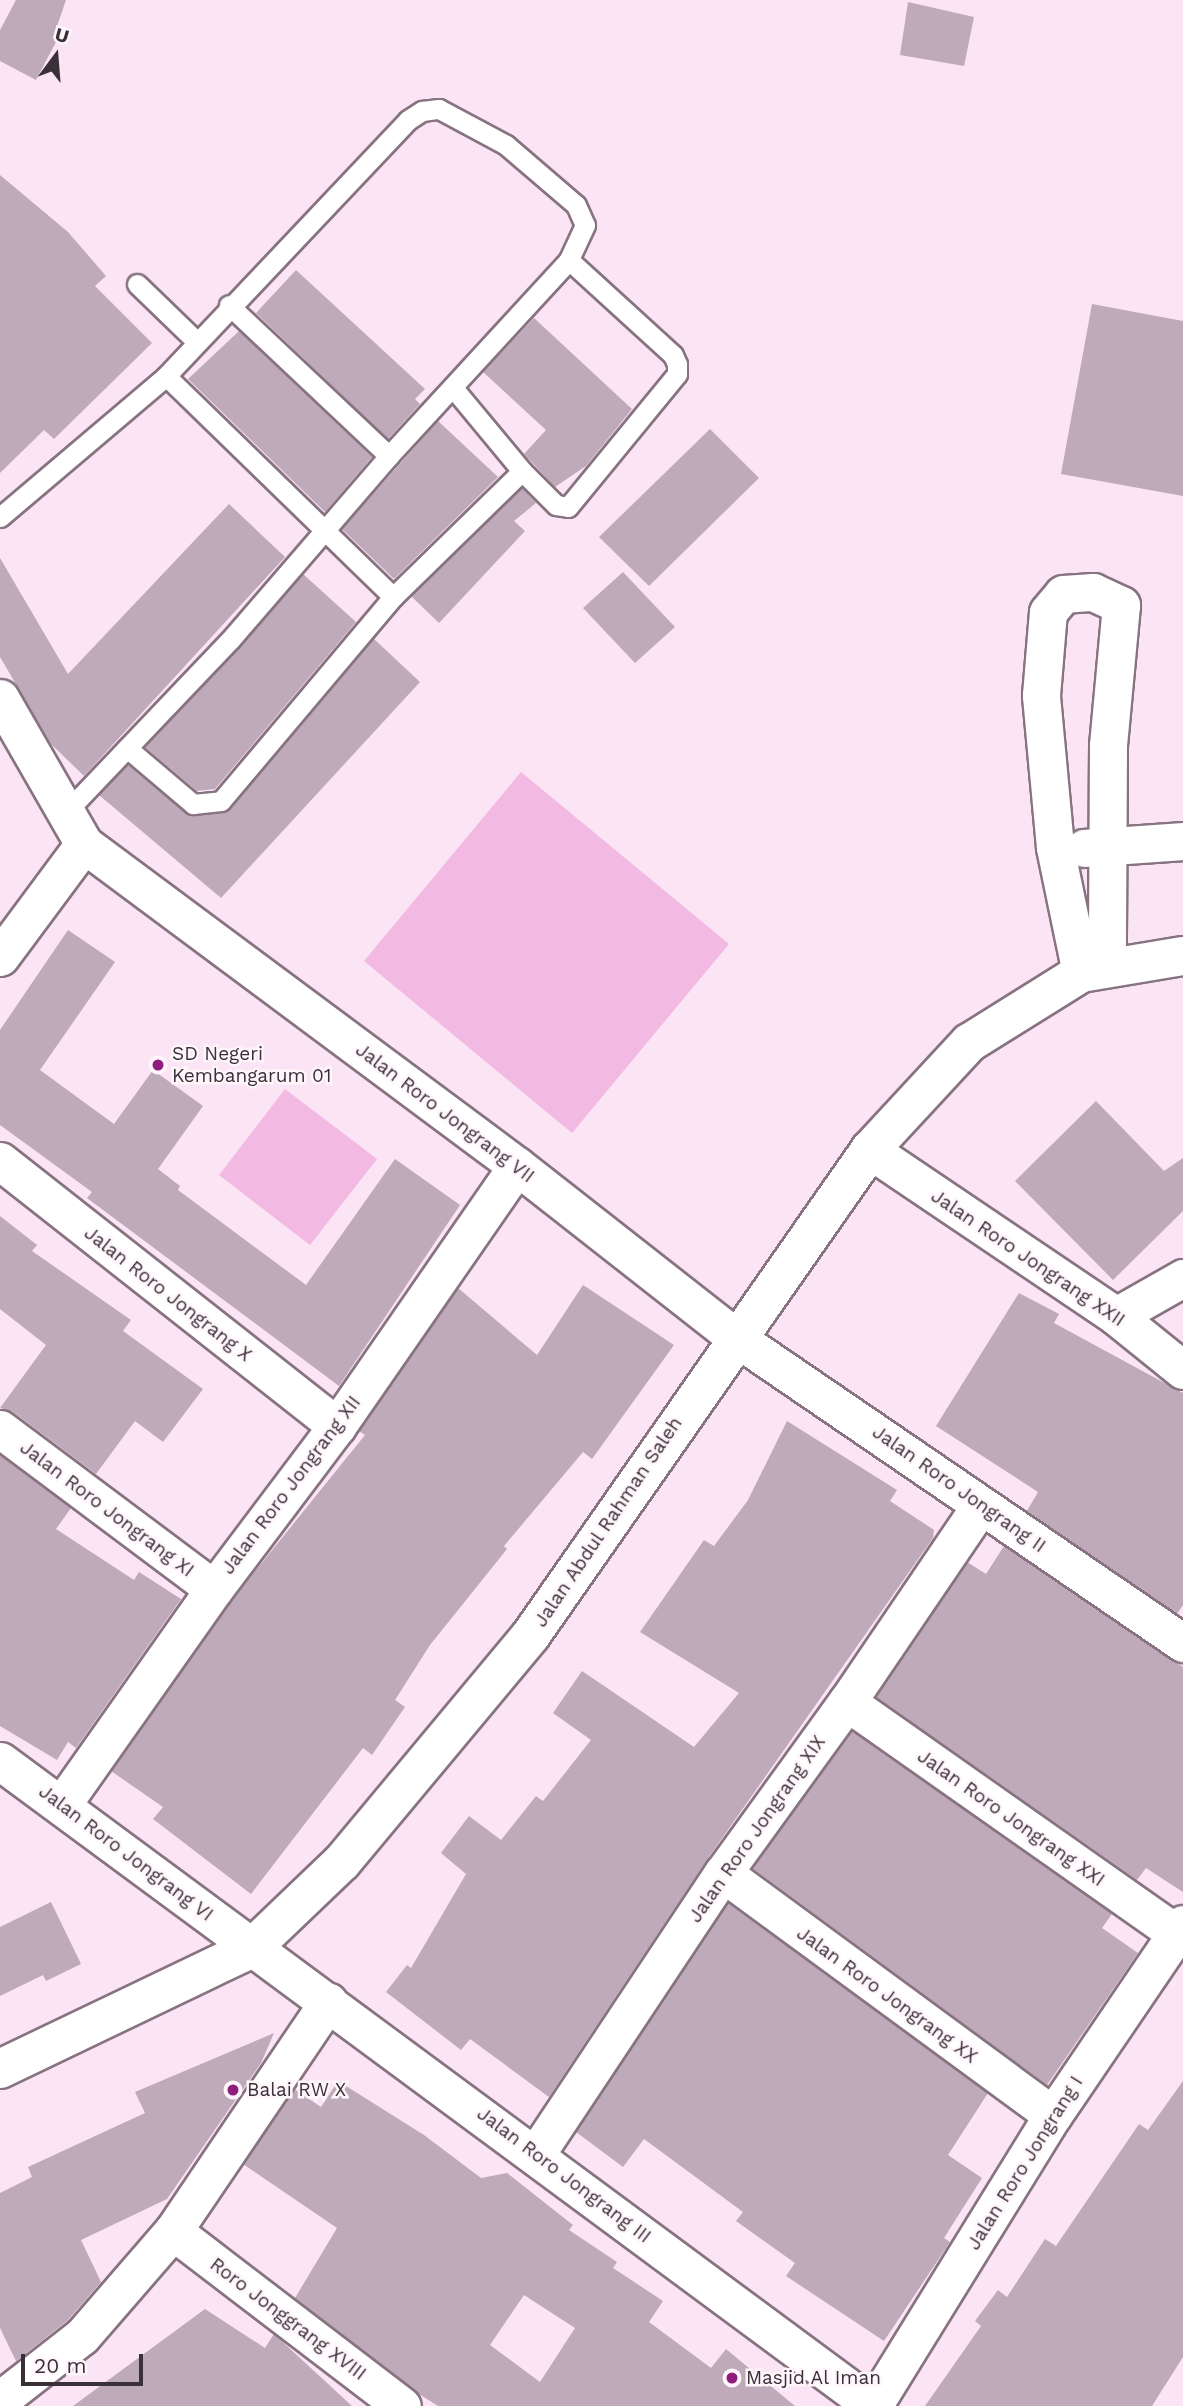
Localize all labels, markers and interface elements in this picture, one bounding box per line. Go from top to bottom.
north arrow [21,21,91,91]
text: U [52,22,72,48]
street label: Jalan Roro Jongrang VII [351,1038,539,1188]
place label: SD Negeri Kembangarum 01 [172,1043,331,1087]
marker: SD Negeri Kembangarum 01 [150,1057,166,1073]
street label: Jalan Roro Jongrang XXII [926,1184,1130,1332]
street label: Jalan Roro Jongrang X [79,1221,257,1367]
street label: Jalan Roro Jongrang XII [216,1391,366,1579]
street label: Jalan Abdul Rahman Saleh [529,1412,687,1632]
street label: Jalan Roro Jongrang II [868,1420,1050,1558]
street label: Jalan Roro Jongrang XI [15,1436,199,1582]
street label: Jalan Roro Jongrang XIX [683,1731,831,1927]
street label: Jalan Roro Jongrang XXI [913,1744,1109,1892]
street label: Jalan Roro Jongrang VI [34,1780,218,1926]
street label: Jalan Roro Jongrang XX [792,1922,982,2068]
street label: Jalan Roro Jongrang I [962,2072,1088,2254]
place label: Balai RW X [247,2079,347,2101]
marker: Balai RW X [225,2082,241,2098]
street label: Jalan Roro Jongrang III [472,2102,656,2248]
street label: Roro Jonggrang XVIII [205,2253,371,2385]
scale bar [24,2340,147,2384]
text: 20 m [34,2353,86,2378]
place label: Masjid Al Iman [746,2367,882,2389]
marker: Masjid Al Iman [724,2370,740,2386]

